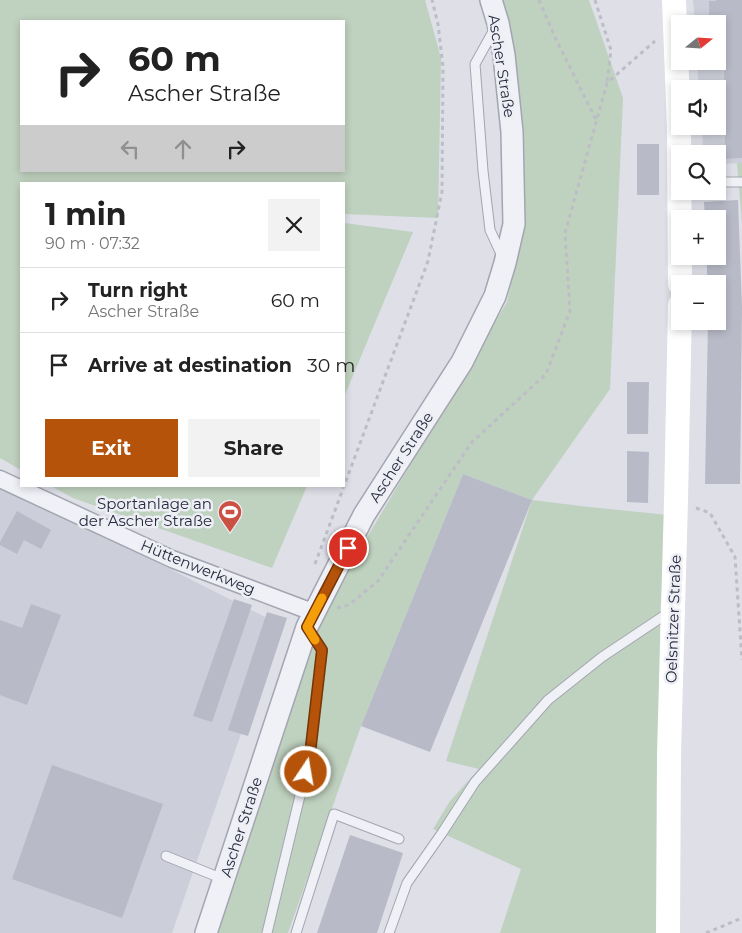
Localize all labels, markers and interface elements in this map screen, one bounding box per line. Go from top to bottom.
street label: Ascher Straße [484,13,520,119]
north arrow [671,15,726,70]
map controls [671,15,726,330]
text: 60 m [128,37,221,80]
icon: right [45,40,110,105]
text: Ascher Straße [128,80,281,107]
button: sound [671,80,726,135]
icon: left [116,135,144,163]
icon: ahead [169,135,197,163]
icon: right [222,135,250,163]
button: search [671,145,726,200]
text: 1 min [45,196,126,233]
button: close [268,199,320,251]
button: + [671,210,726,265]
text: 90 m · 07:32 [45,234,140,253]
button: − [671,275,726,330]
text: Turn right [88,279,188,302]
icon: right [45,286,73,314]
text: 60 m [271,289,320,312]
text: Ascher Straße [88,302,199,321]
icon: arrive [45,351,73,379]
text: Arrive at destination [88,354,292,377]
text: 30 m [307,354,355,377]
street label: Ascher Straße [365,408,437,506]
button: Exit [45,419,178,477]
button: Share [188,419,320,477]
place label: Sportanlage an der Ascher Straße [79,494,212,530]
sports icon: Sportanlage an der Ascher Straße [217,499,243,533]
pin [327,527,369,569]
icon: arrive [334,534,362,562]
street label: Hüttenwerkweg [138,535,258,599]
street label: Oelsnitzer Straße [661,555,685,683]
position arrow [279,745,331,797]
street label: Ascher Straße [216,775,266,879]

